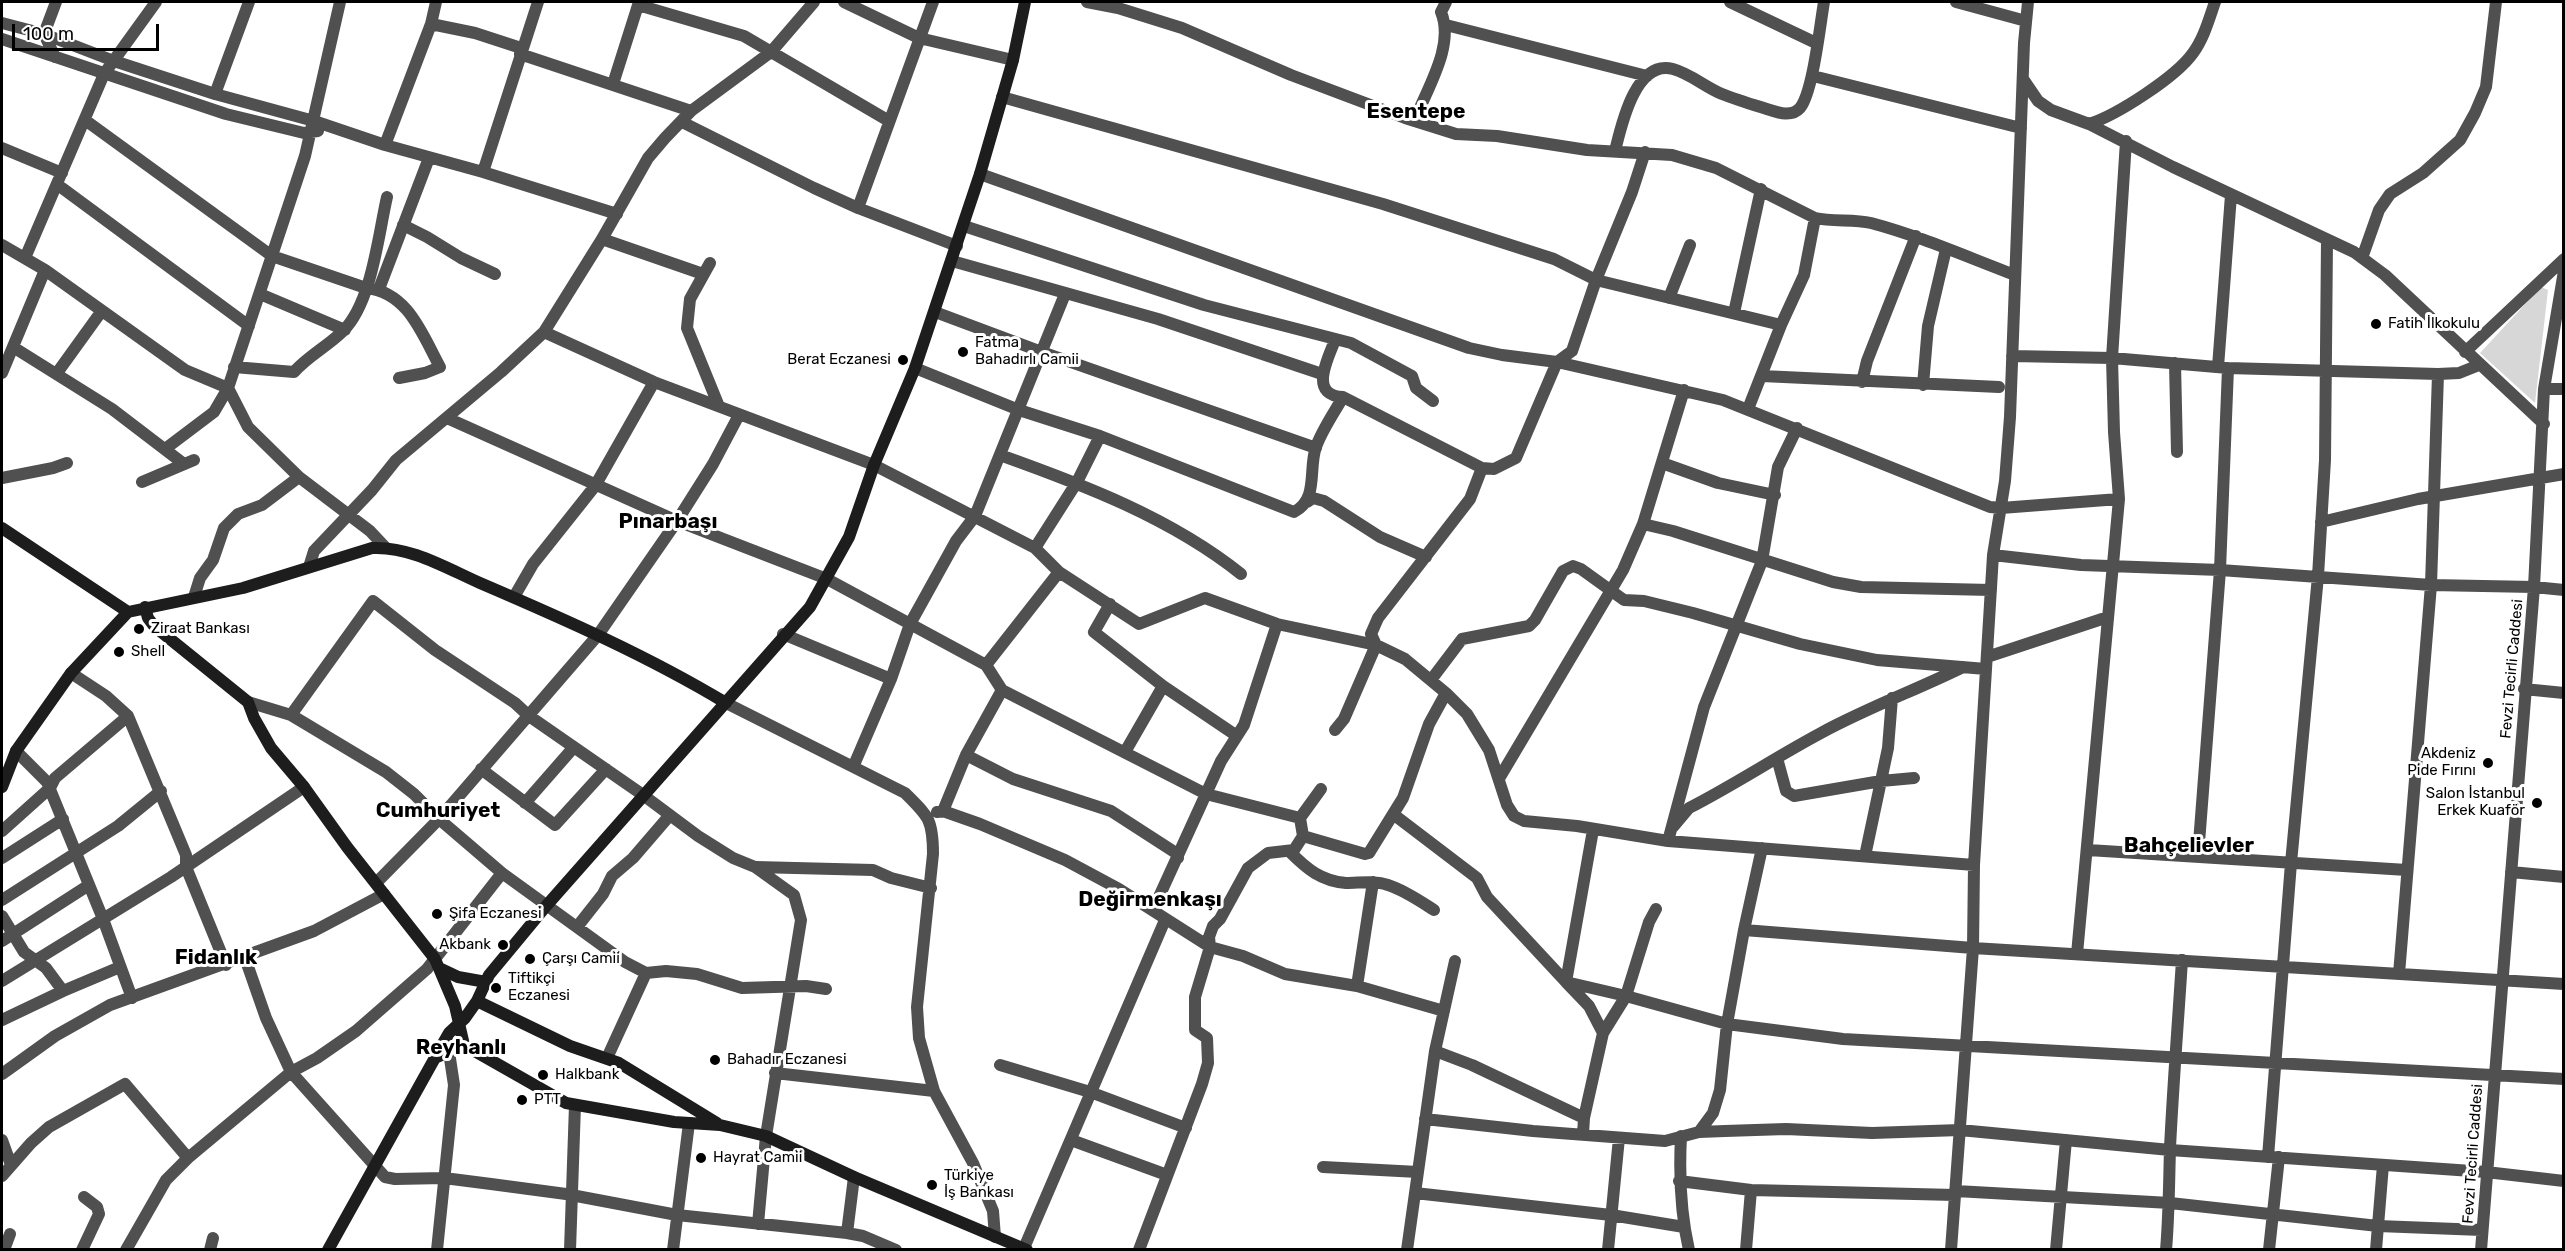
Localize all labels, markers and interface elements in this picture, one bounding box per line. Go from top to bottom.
scale bar [15,12,162,50]
text: 100 m [23,23,74,45]
district label: Esentepe [1367,99,1465,125]
place label: Fatih İlkokulu [2388,315,2480,333]
marker: Fatih İlkokulu [2369,317,2383,331]
place label: Fatma Bahadırlı Camii [975,334,1079,369]
marker: Fatma Bahadırlı Camii [956,345,970,359]
place label: Berat Eczanesi [787,351,891,369]
marker: Berat Eczanesi [896,353,910,367]
district label: Pınarbaşı [619,509,717,535]
street label: Fevzi Tecirli Caddesi [2497,599,2527,739]
place label: Ziraat Bankası [151,620,250,638]
marker: Ziraat Bankası [132,622,146,636]
place label: Shell [131,643,165,661]
marker: Shell [112,645,126,659]
place label: Akdeniz Pide Fırını [2407,745,2476,780]
marker: Akdeniz Pide Fırını [2481,756,2495,770]
place label: Salon İstanbul Erkek Kuaför [2426,785,2525,820]
marker: Salon İstanbul Erkek Kuaför [2530,796,2544,810]
district label: Cumhuriyet [376,798,500,824]
district label: Bahçelievler [2124,833,2254,859]
district label: Değirmenkaşı [1078,887,1222,913]
place label: Şifa Eczanesi [449,905,542,923]
marker: Şifa Eczanesi [430,907,444,921]
place label: Akbank [439,936,491,954]
marker: Akbank [496,938,510,952]
district label: Fidanlık [175,945,257,971]
place label: Çarşı Camii [542,950,620,968]
marker: Çarşı Camii [523,952,537,966]
place label: Tiftikçi Eczanesi [508,970,570,1005]
marker: Tiftikçi Eczanesi [489,981,503,995]
district label: Reyhanlı [416,1035,506,1061]
place label: Bahadır Eczanesi [727,1051,847,1069]
marker: Bahadır Eczanesi [708,1053,722,1067]
place label: Halkbank [555,1066,619,1084]
marker: Halkbank [536,1068,550,1082]
street label: Fevzi Tecirli Caddesi [2459,1084,2487,1224]
place label: PTT [534,1091,561,1109]
marker: PTT [515,1093,529,1107]
place label: Hayrat Camii [713,1149,802,1167]
marker: Hayrat Camii [694,1151,708,1165]
place label: Türkiye İş Bankası [944,1167,1014,1202]
marker: Türkiye İş Bankası [925,1178,939,1192]

